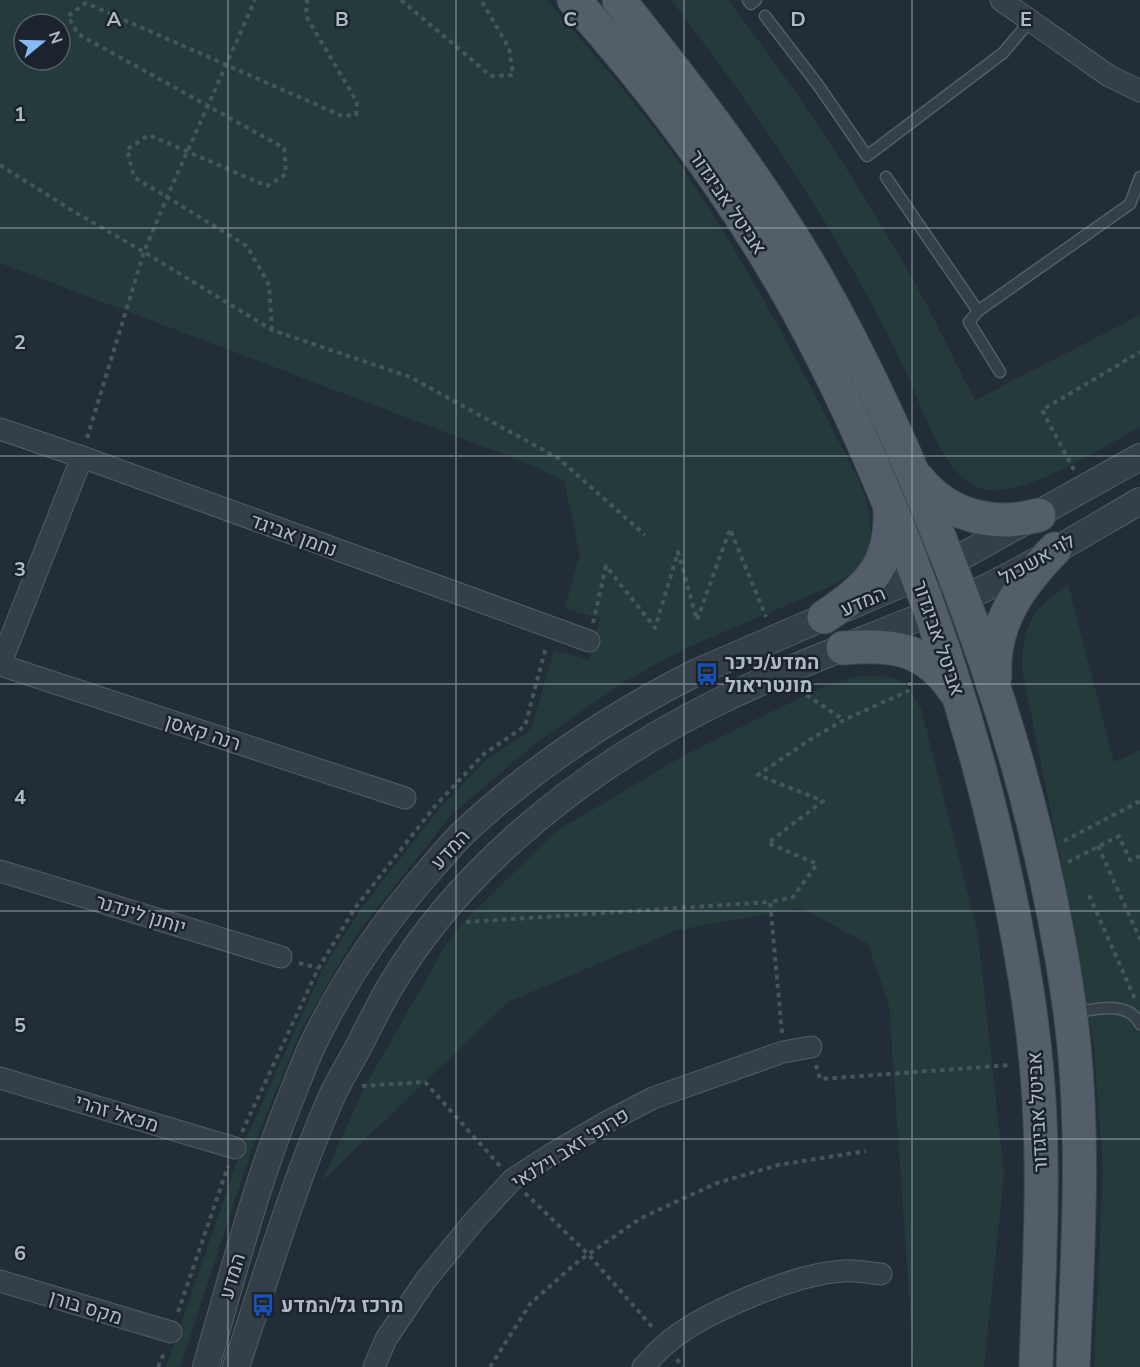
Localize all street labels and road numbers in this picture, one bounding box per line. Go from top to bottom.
street label: אביטל אביגדור [683,145,772,260]
street label: נחמן אביגד [247,507,341,564]
street label: לוי אשכול [994,528,1080,591]
street label: אביטל אביגדור [906,577,971,699]
street label: המדע [837,580,890,623]
street label: רנה קאסן [162,708,244,757]
street label: המדע [425,823,476,876]
street label: יוחנן לינדנר [92,888,189,941]
street label: אביטל אביגדור [1021,1051,1054,1173]
street label: מכאל זהרי [72,1088,162,1139]
street label: פרופ' זאב וילנאי [506,1101,634,1195]
street label: המדע [213,1250,252,1302]
street label: מקס בורן [46,1284,126,1331]

